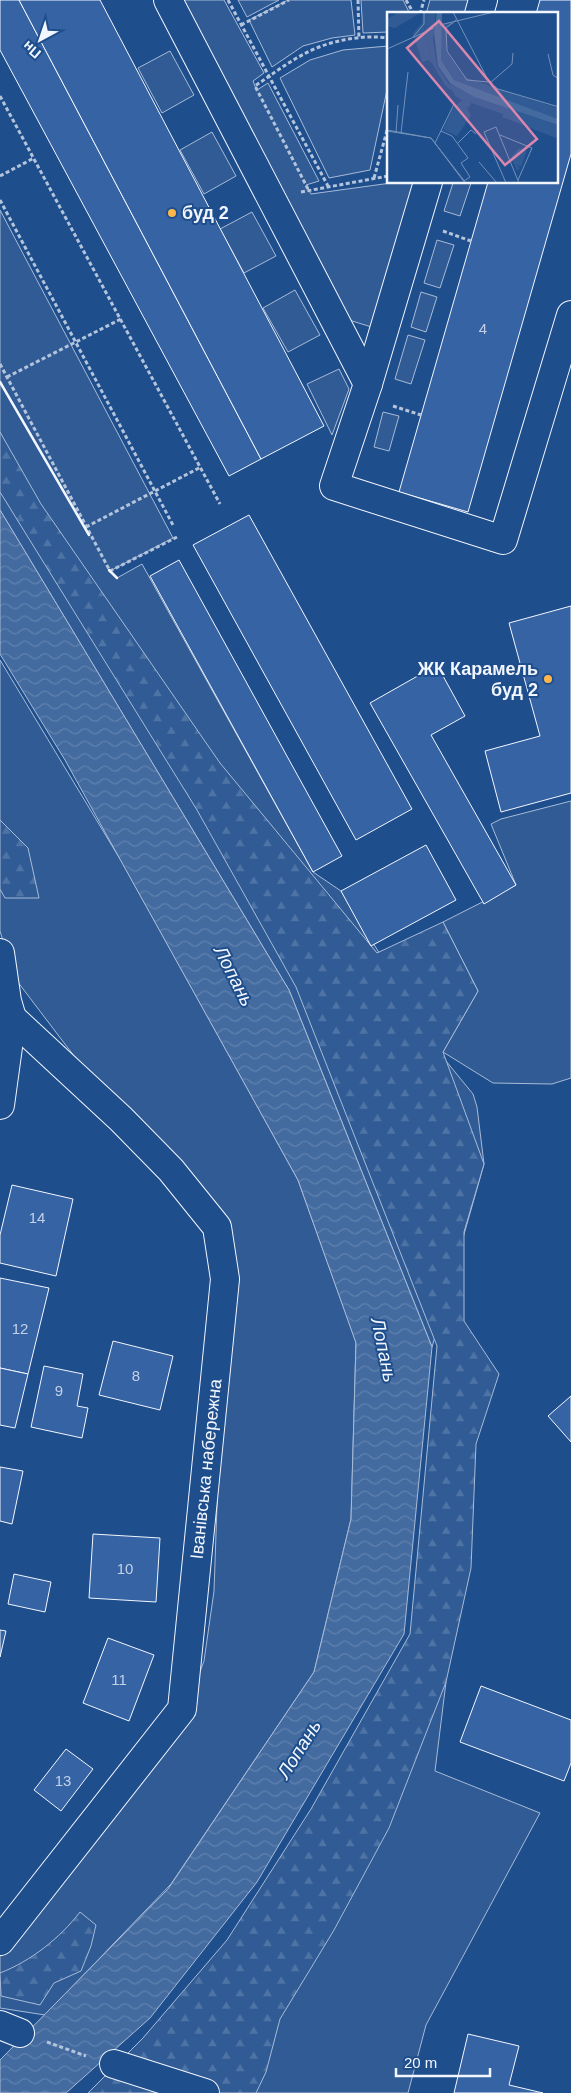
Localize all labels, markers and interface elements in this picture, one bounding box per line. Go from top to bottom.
inset map [387,12,558,184]
north arrow [15,15,65,65]
text: Пн [19,38,44,62]
place label: буд 2 [182,203,229,223]
marker: буд 2 [166,207,178,219]
house number: 4 [479,320,487,337]
place label: ЖК Карамель буд 2 [417,659,538,700]
marker: ЖК Карамель буд 2 [542,673,554,685]
water label: Лопань [209,940,258,1010]
house number: 14 [29,1209,45,1226]
water label: Лопань [367,1314,401,1384]
house number: 12 [12,1320,28,1337]
house number: 8 [132,1367,140,1384]
street label: Іванівська набережна [187,1377,226,1560]
house number: 9 [55,1382,63,1399]
house number: 10 [117,1560,133,1577]
house number: 11 [111,1671,127,1688]
water label: Лопань [272,1716,325,1784]
house number: 13 [55,1772,71,1789]
scale bar [396,2046,490,2078]
text: 20 m [404,2054,437,2071]

